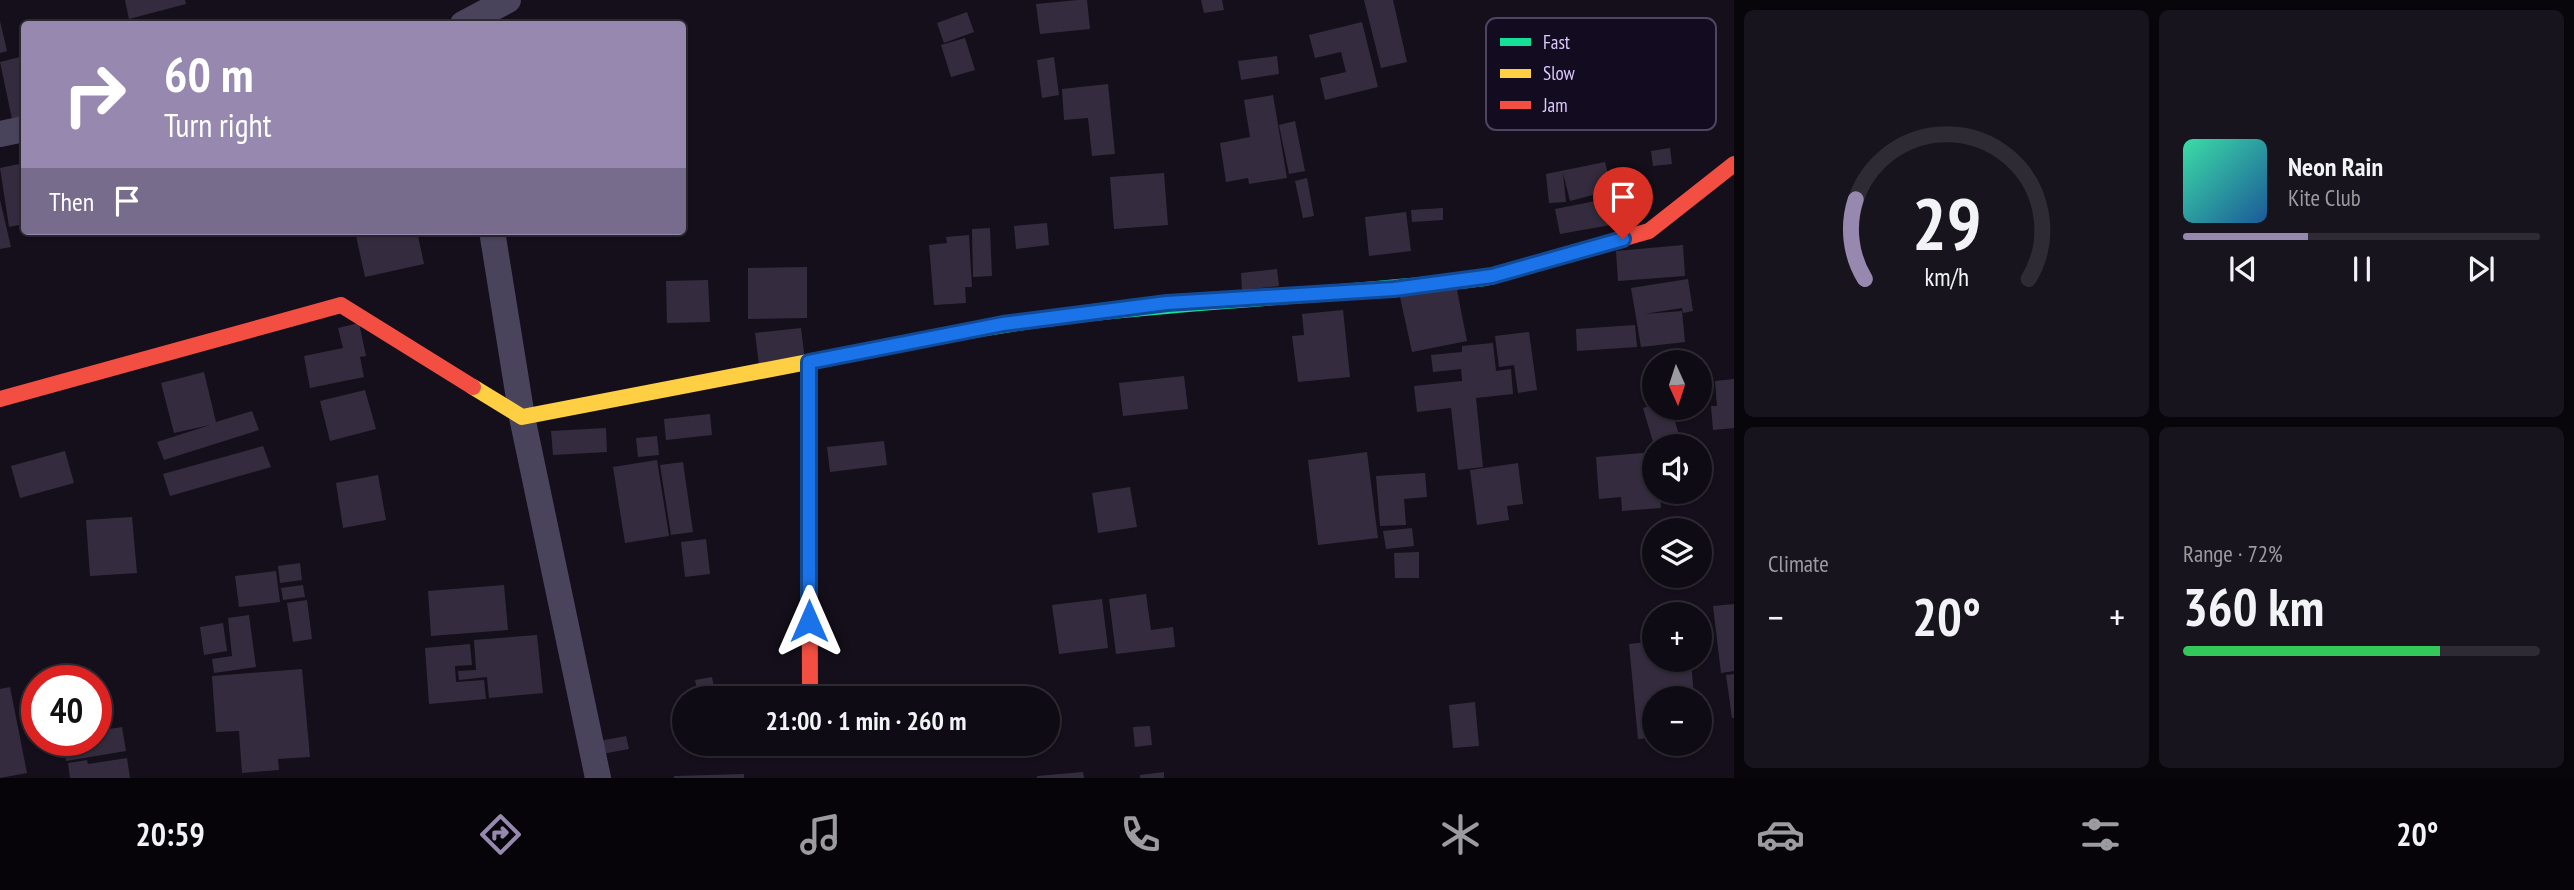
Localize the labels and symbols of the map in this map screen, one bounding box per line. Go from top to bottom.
legend [1486,18,1716,130]
text: Fast [1543,30,1571,54]
text: Slow [1543,61,1576,85]
text: Jam [1542,93,1568,117]
pin [1593,167,1653,239]
north arrow [1642,350,1712,420]
position arrow [772,584,846,658]
speed limit sign: 40 [21,665,112,756]

